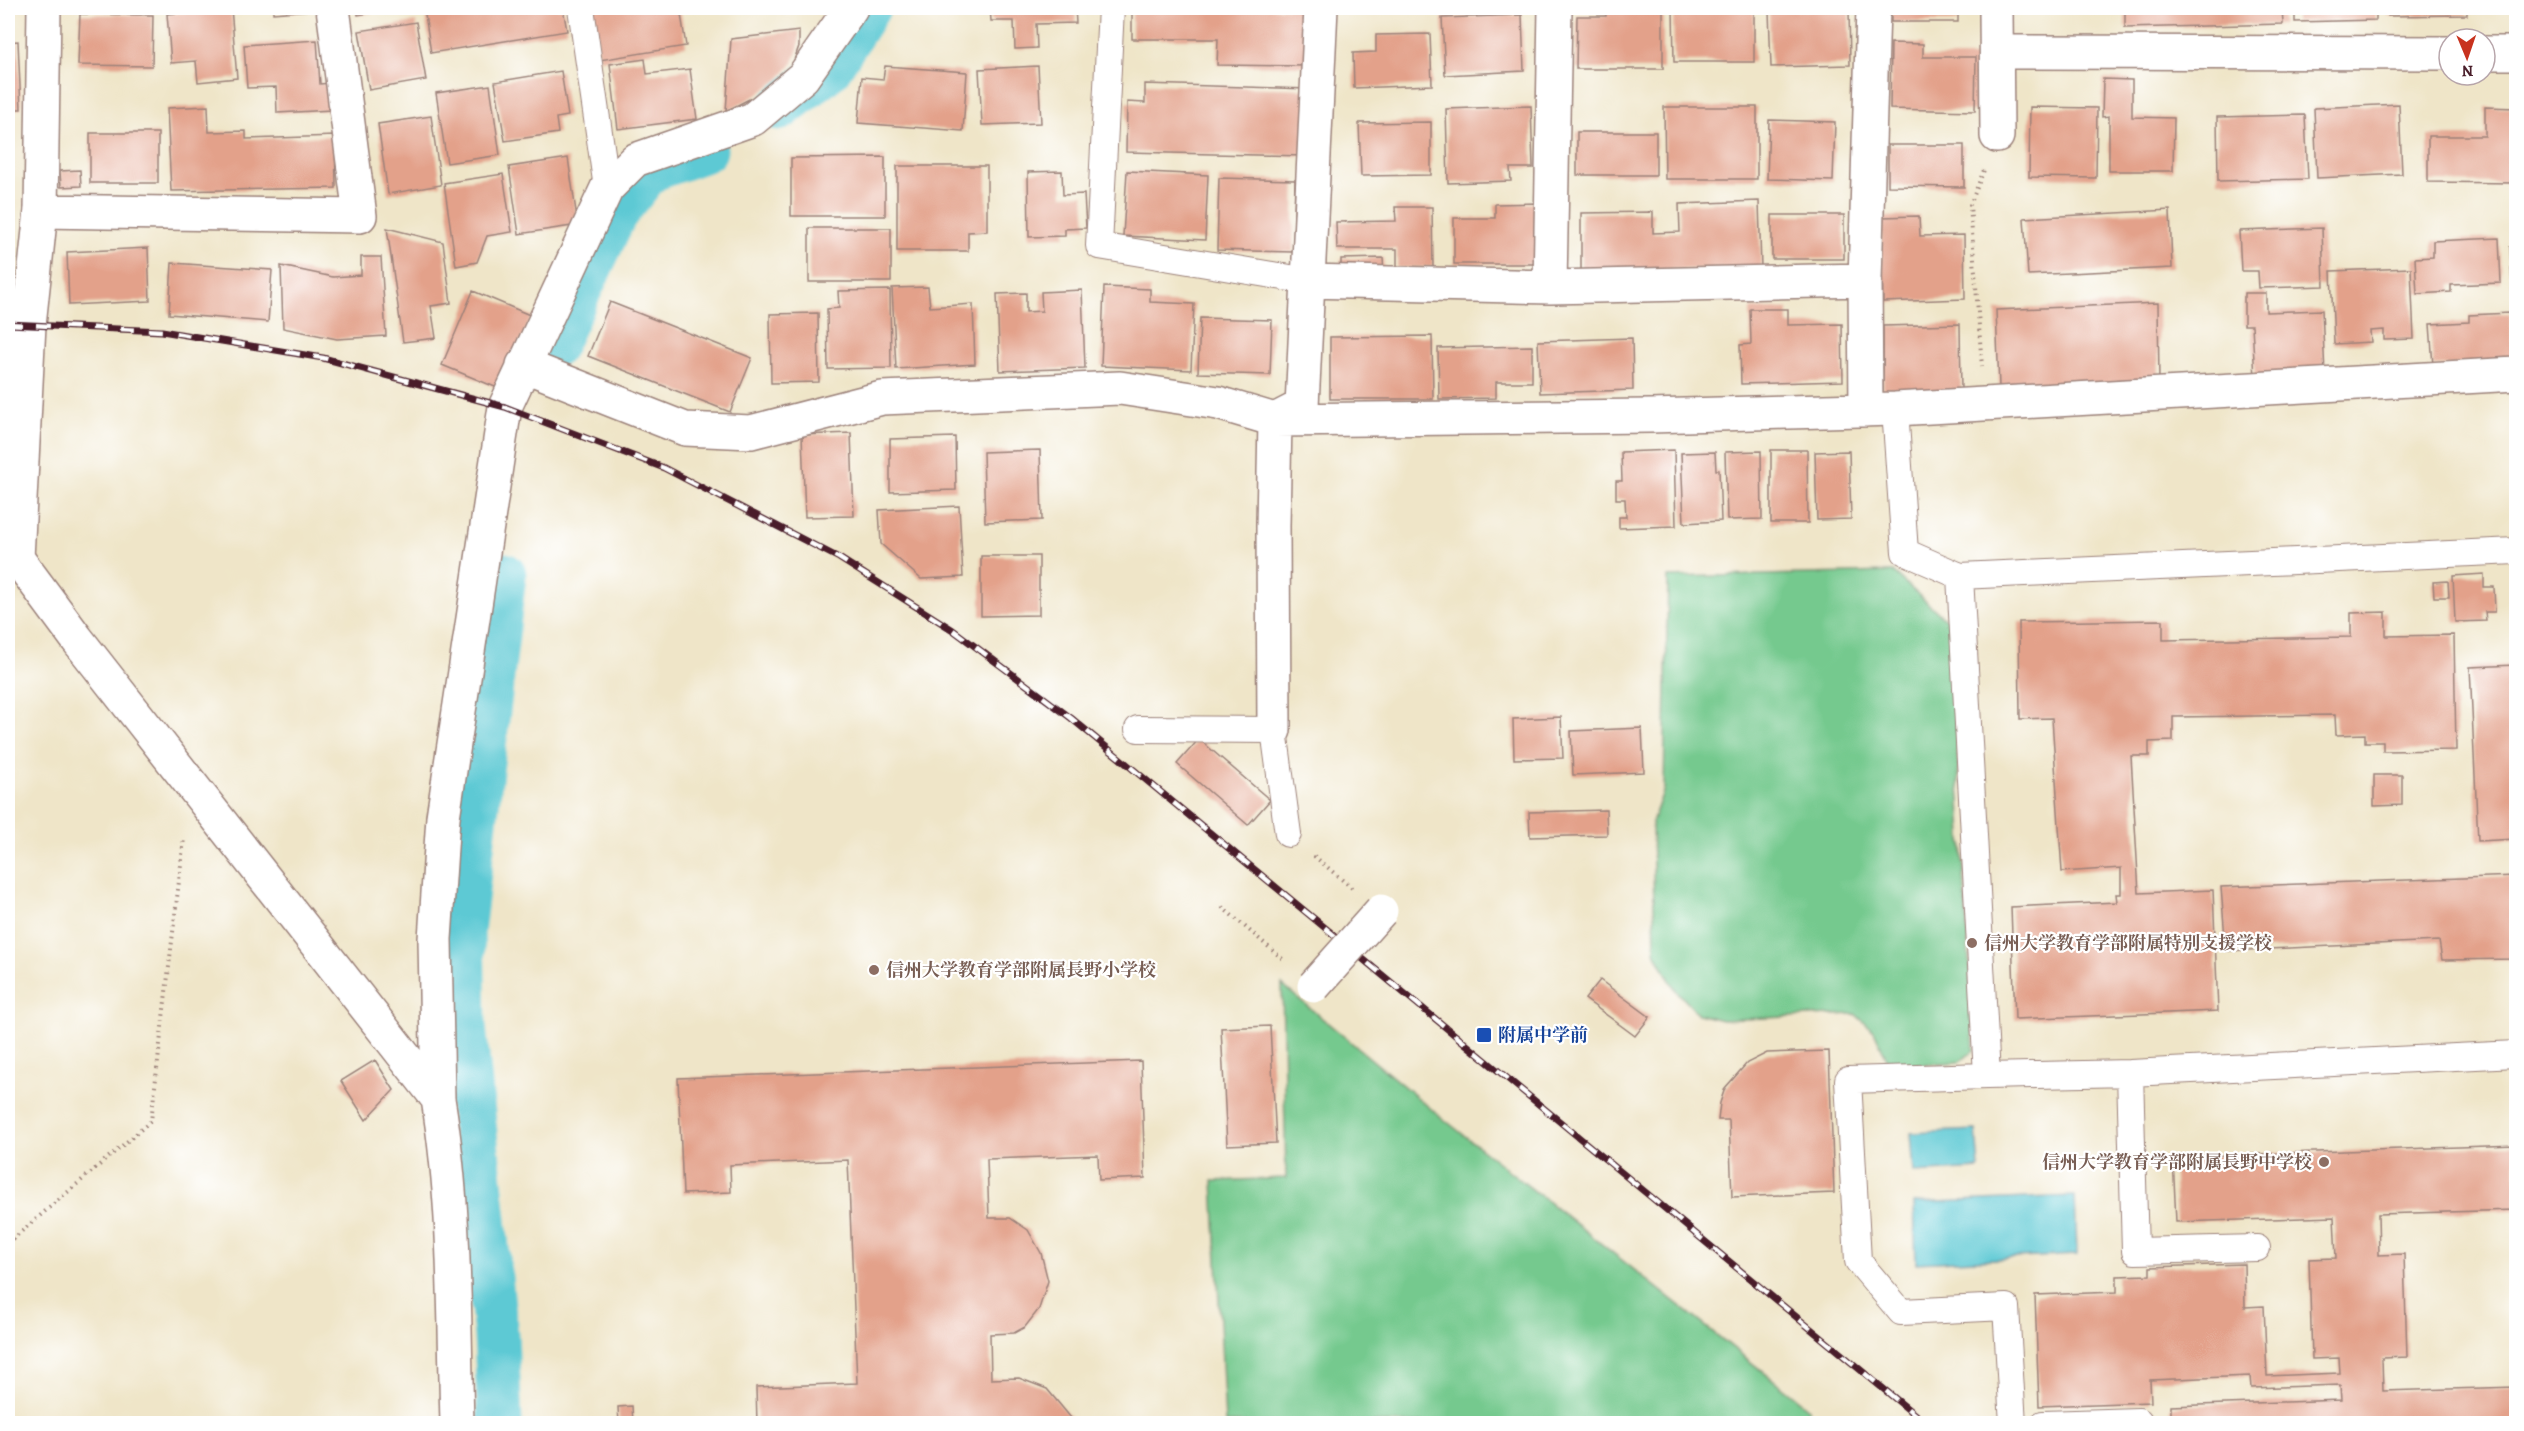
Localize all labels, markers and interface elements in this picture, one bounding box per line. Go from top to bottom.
north arrow [2437,27,2497,87]
text: N [2461,60,2474,82]
place label: 信州大学教育学部附属特別支援学校 [1984,931,2272,955]
marker: 信州大学教育学部附属特別支援学校 [1965,936,1979,950]
place label: 信州大学教育学部附属長野小学校 [886,958,1156,982]
marker: 信州大学教育学部附属長野小学校 [867,963,881,977]
place label: 附属中学前 [1498,1023,1588,1047]
marker: 附属中学前 [1475,1026,1493,1044]
place label: 信州大学教育学部附属長野中学校 [2042,1150,2312,1174]
marker: 信州大学教育学部附属長野中学校 [2317,1155,2331,1169]

